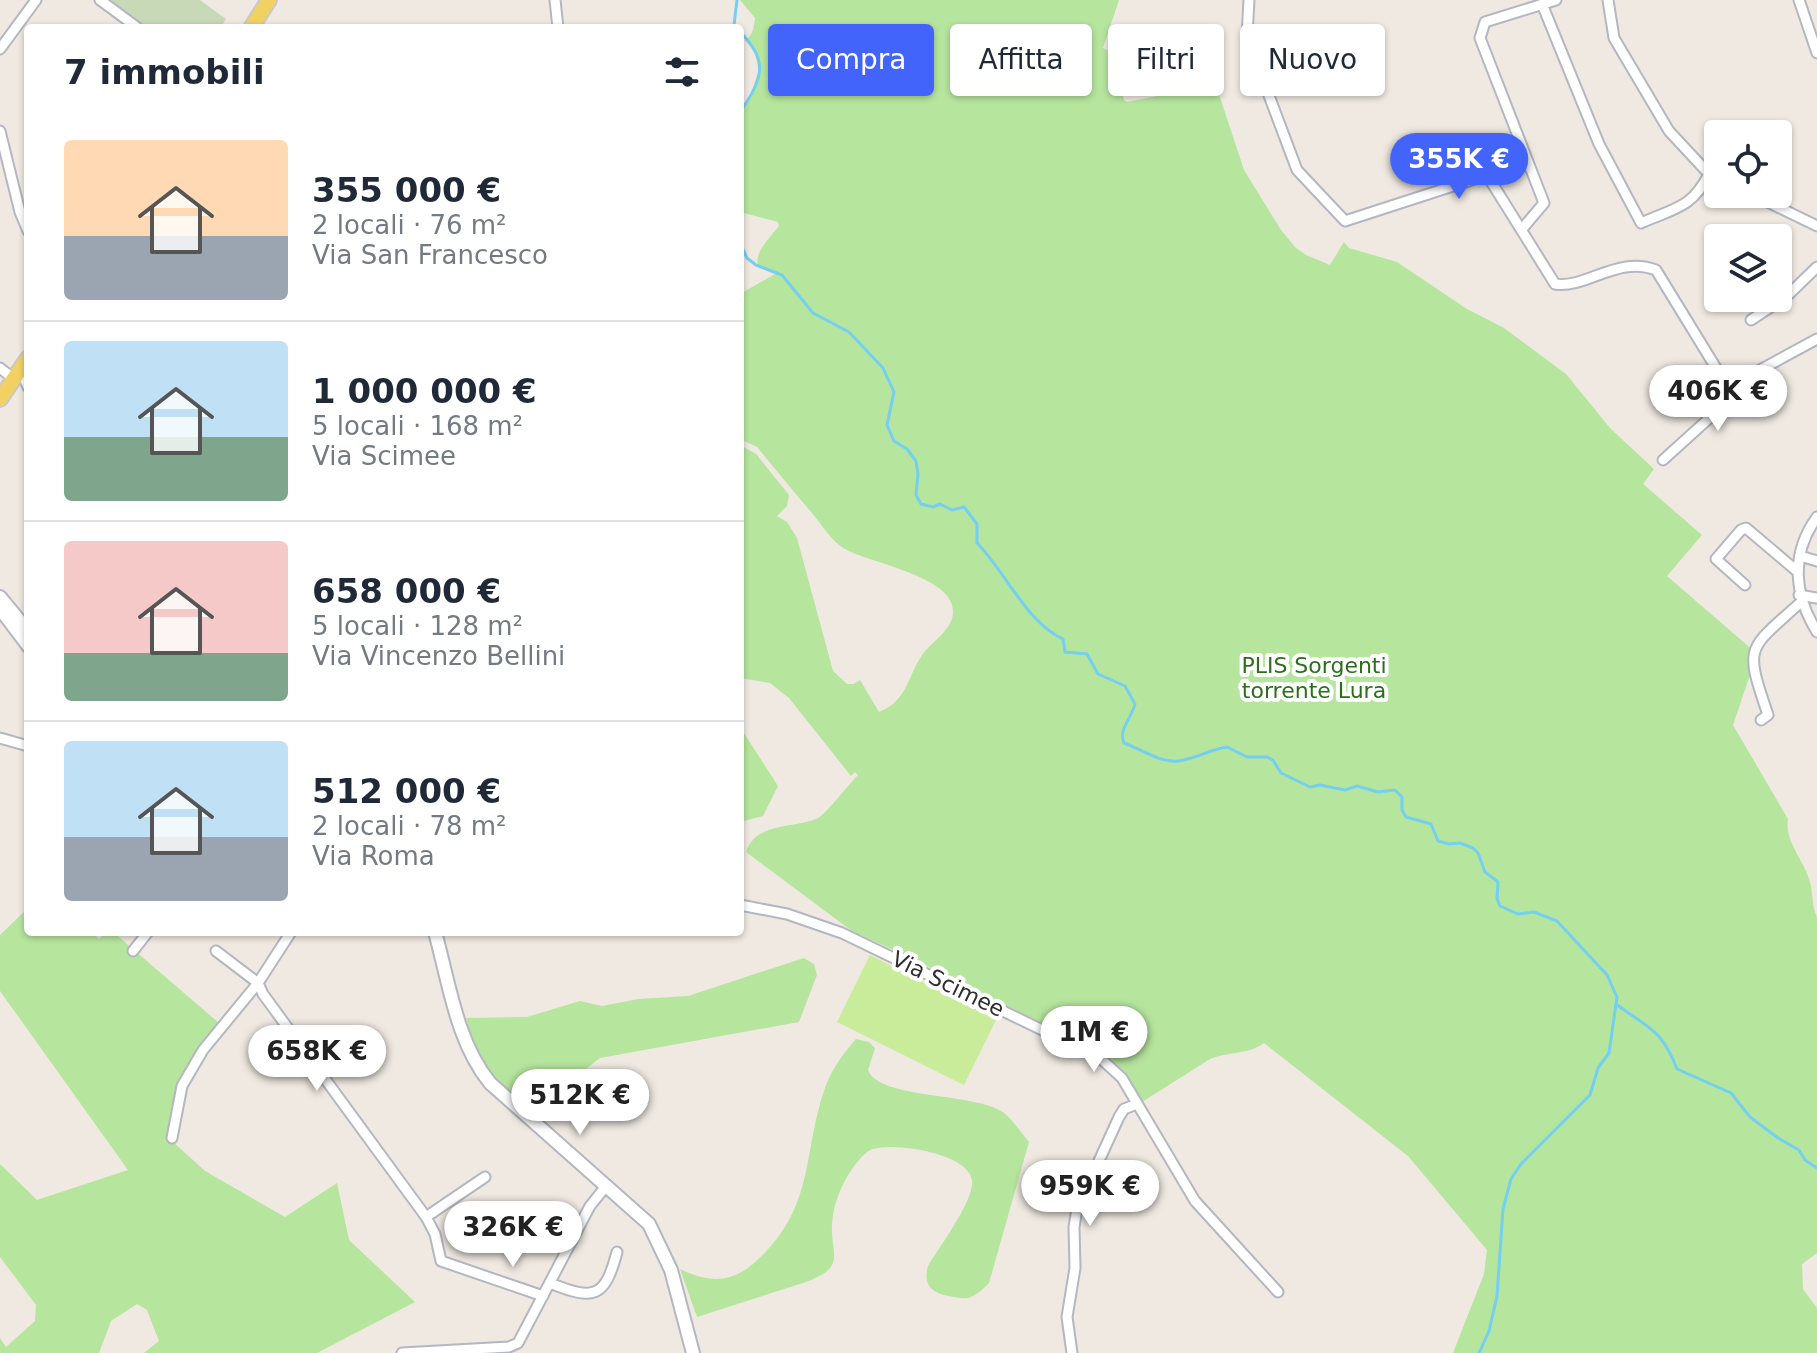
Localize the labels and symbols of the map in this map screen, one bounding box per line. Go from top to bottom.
pin: 355K € [1394,133,1524,201]
pin: 406K € [1653,365,1783,433]
park label: PLIS Sorgenti torrente Lura [1241,653,1387,703]
street label: Via Scimee [888,946,1008,1022]
pin: 1M € [1047,1006,1141,1074]
pin: 658K € [252,1025,382,1093]
pin: 512K € [515,1069,645,1137]
pin: 959K € [1025,1160,1155,1228]
pin: 326K € [448,1201,578,1269]

